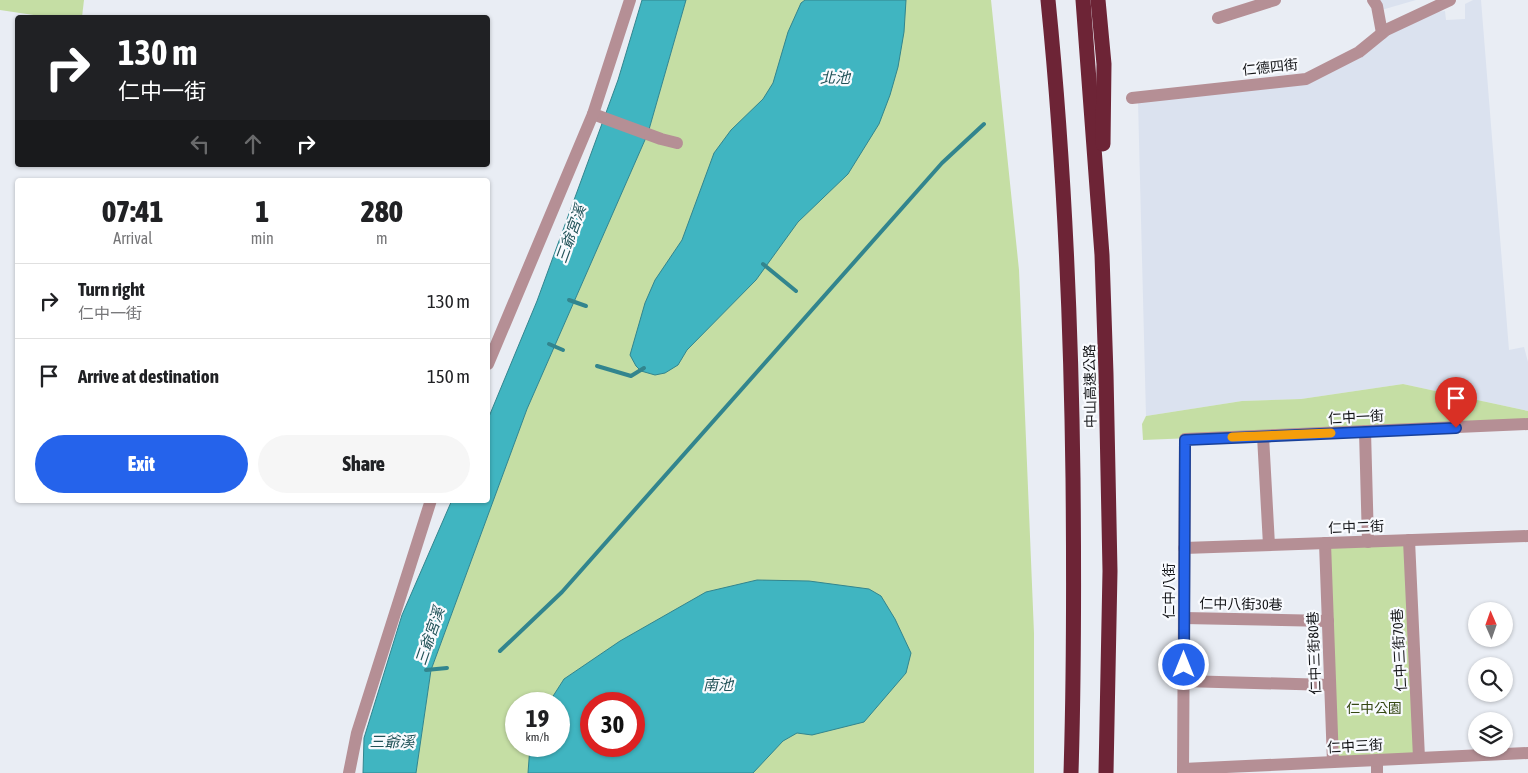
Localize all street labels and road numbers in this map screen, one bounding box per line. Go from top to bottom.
street label: 仁德四街 [1241,56,1299,78]
street label: 中山高速公路 [1081,344,1099,428]
street label: 仁中一街 [1328,408,1384,426]
street label: 仁中二街 [1328,518,1384,536]
street label: 仁中八街 [1161,563,1177,619]
street label: 仁中八街30巷 [1199,595,1283,613]
street label: 仁中三街70巷 [1389,608,1409,692]
street label: 仁中三街80巷 [1305,611,1323,695]
street label: 仁中三街 [1327,737,1383,755]

